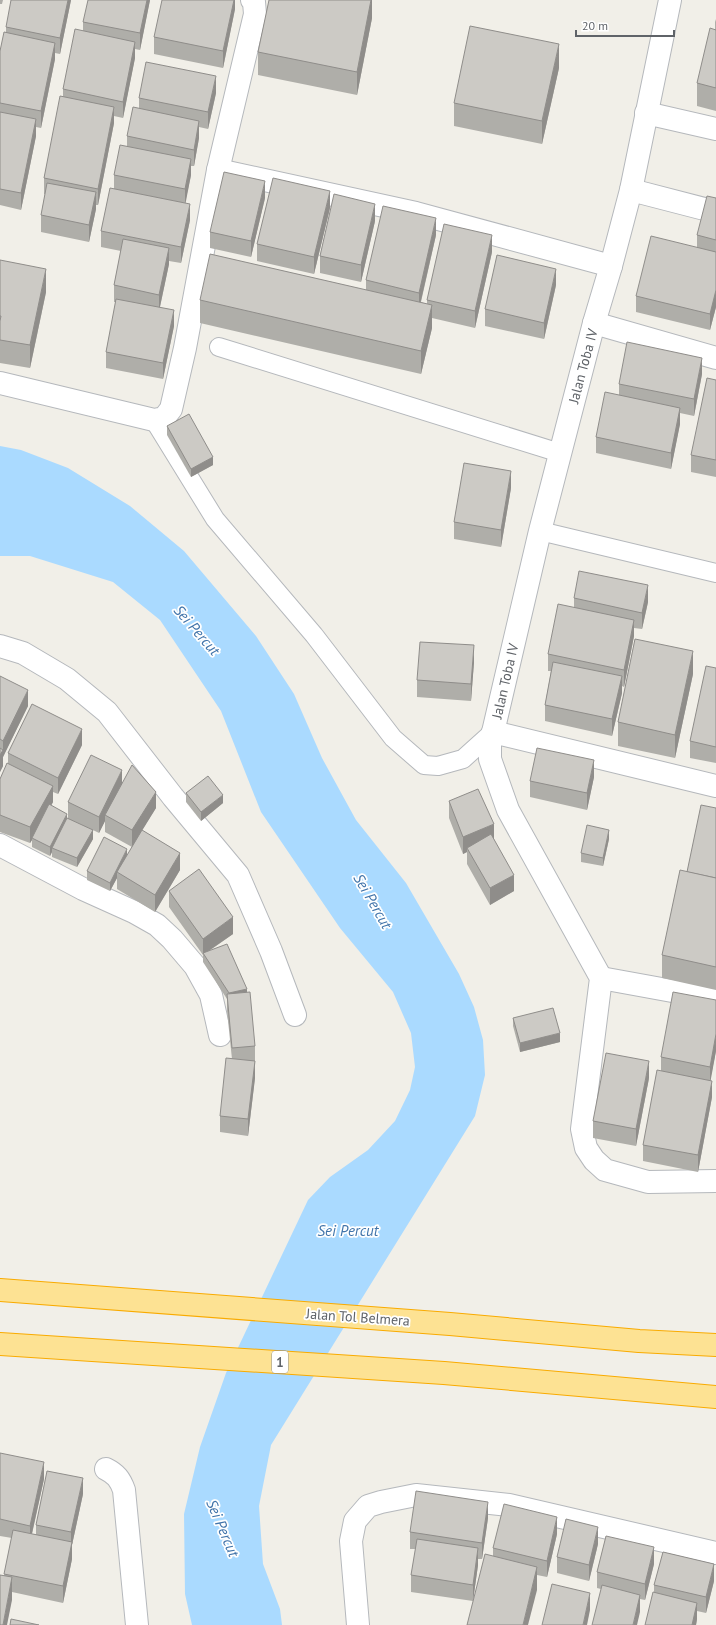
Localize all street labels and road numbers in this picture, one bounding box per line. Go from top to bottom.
street label: Jalan Toba IV [564,327,602,406]
street label: Jalan Toba IV [487,642,522,721]
street label: Jalan Tol Belmera [305,1304,410,1330]
road number: 1 [272,1351,288,1373]

